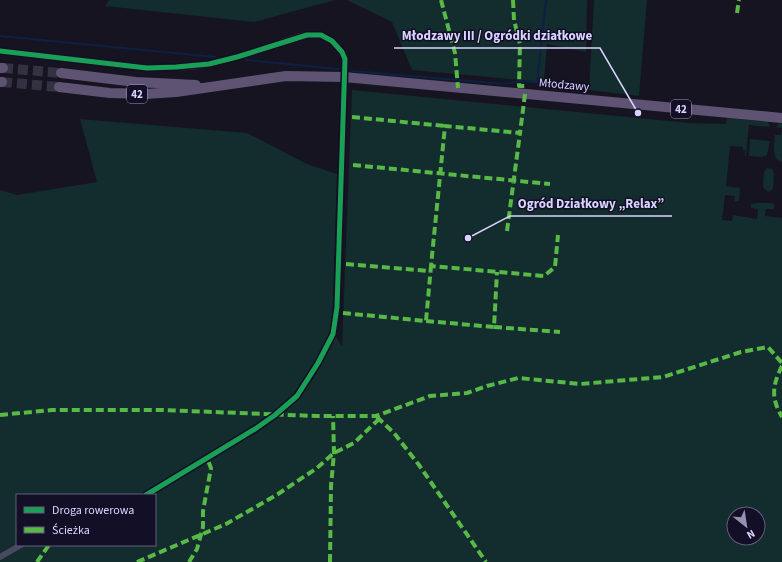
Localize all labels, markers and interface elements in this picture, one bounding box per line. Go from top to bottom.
callout: Młodzawy III / Ogródki działkowe [394,23,600,48]
text: Młodzawy III / Ogródki działkowe [402,27,593,45]
street label: Młodzawy [538,74,590,96]
road number: 42 [127,85,147,103]
road number: 42 [671,100,691,118]
callout: Ogród Działkowy „Relax” [510,191,672,216]
text: Ogród Działkowy „Relax” [518,195,664,213]
legend [16,494,156,546]
text: Droga rowerowa [52,502,134,519]
north arrow [726,506,766,546]
text: Ścieżka [52,522,90,539]
text: N [744,526,758,543]

